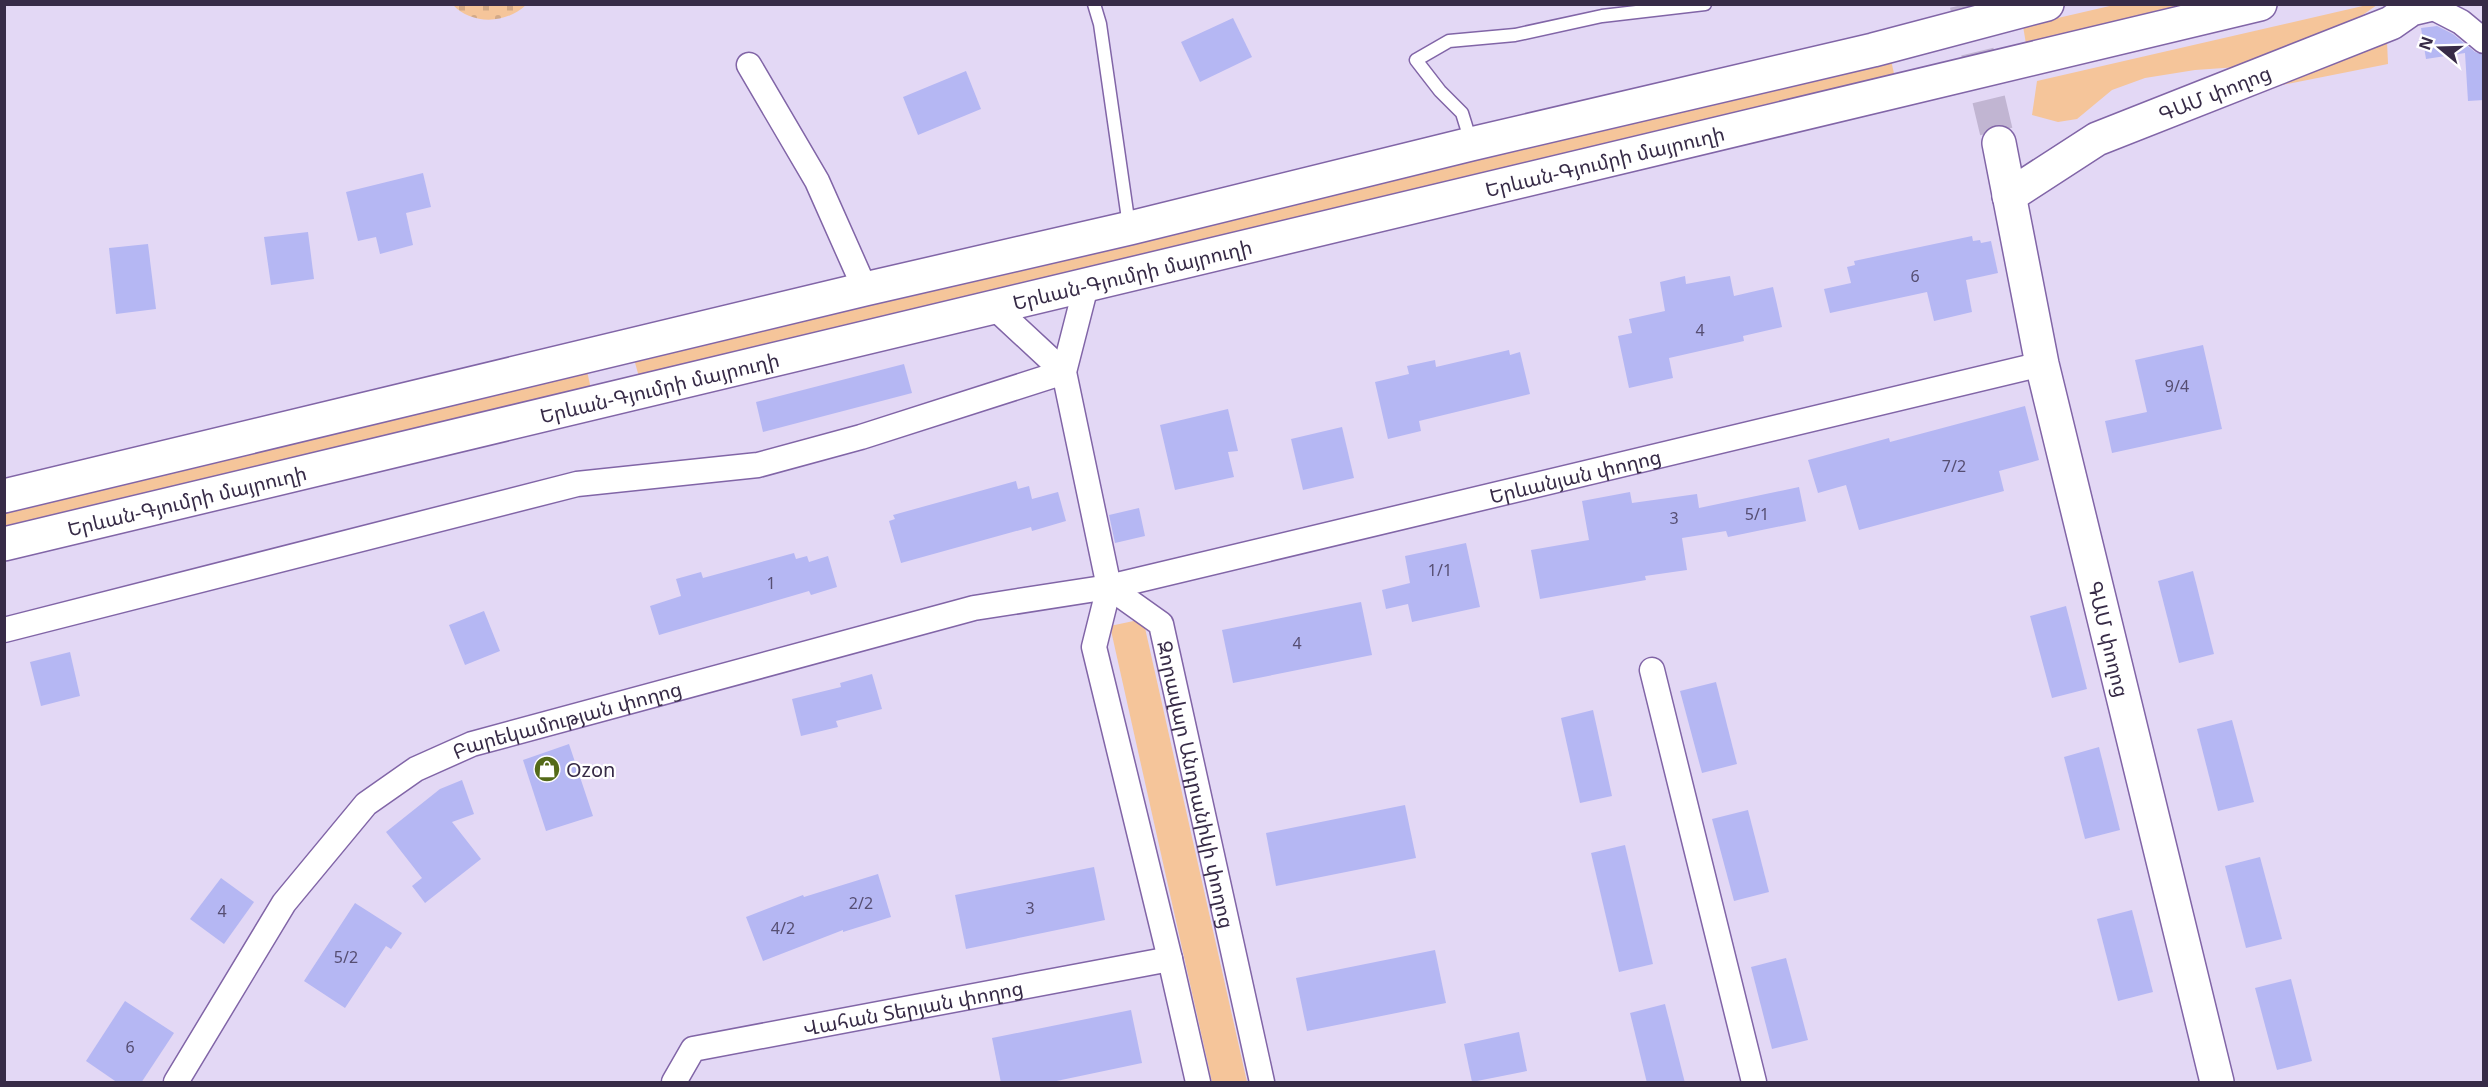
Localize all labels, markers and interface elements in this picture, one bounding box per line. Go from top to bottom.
north arrow [2410,18,2470,78]
text: N [2413,33,2438,53]
street label: ԳԱՄ փողոց [2154,58,2275,127]
street label: Երևան-Գյումրի մայրուղի [1482,119,1727,203]
street label: Երևան-Գյումրի մայրուղի [1010,232,1255,316]
house number: 6 [1910,265,1920,287]
house number: 4 [1695,319,1705,341]
street label: Երևան-Գյումրի մայրուղի [537,345,782,429]
house number: 9/4 [2165,375,2189,397]
street label: Երևանյան փողոց [1487,442,1664,509]
house number: 7/2 [1942,455,1966,477]
street label: Երևան-Գյումրի մայրուղի [64,459,309,542]
house number: 5/1 [1745,503,1769,525]
house number: 3 [1669,507,1679,529]
house number: 1/1 [1428,559,1452,581]
house number: 1 [766,572,776,594]
street label: ԳԱՄ փողոց [2082,578,2136,700]
house number: 4 [1292,632,1302,654]
street label: Զորավար Անդրանիկի փողոց [1152,638,1241,931]
street label: Բարեկամության փողոց [448,674,685,765]
shop icon: Ozon [532,754,562,784]
place label: Ozon [566,756,615,783]
house number: 2/2 [849,892,873,914]
house number: 3 [1025,897,1035,919]
house number: 4 [217,900,227,922]
house number: 4/2 [771,917,795,939]
house number: 5/2 [334,946,358,968]
street label: Վահան Տերյան փողոց [801,974,1025,1041]
house number: 6 [125,1036,135,1058]

